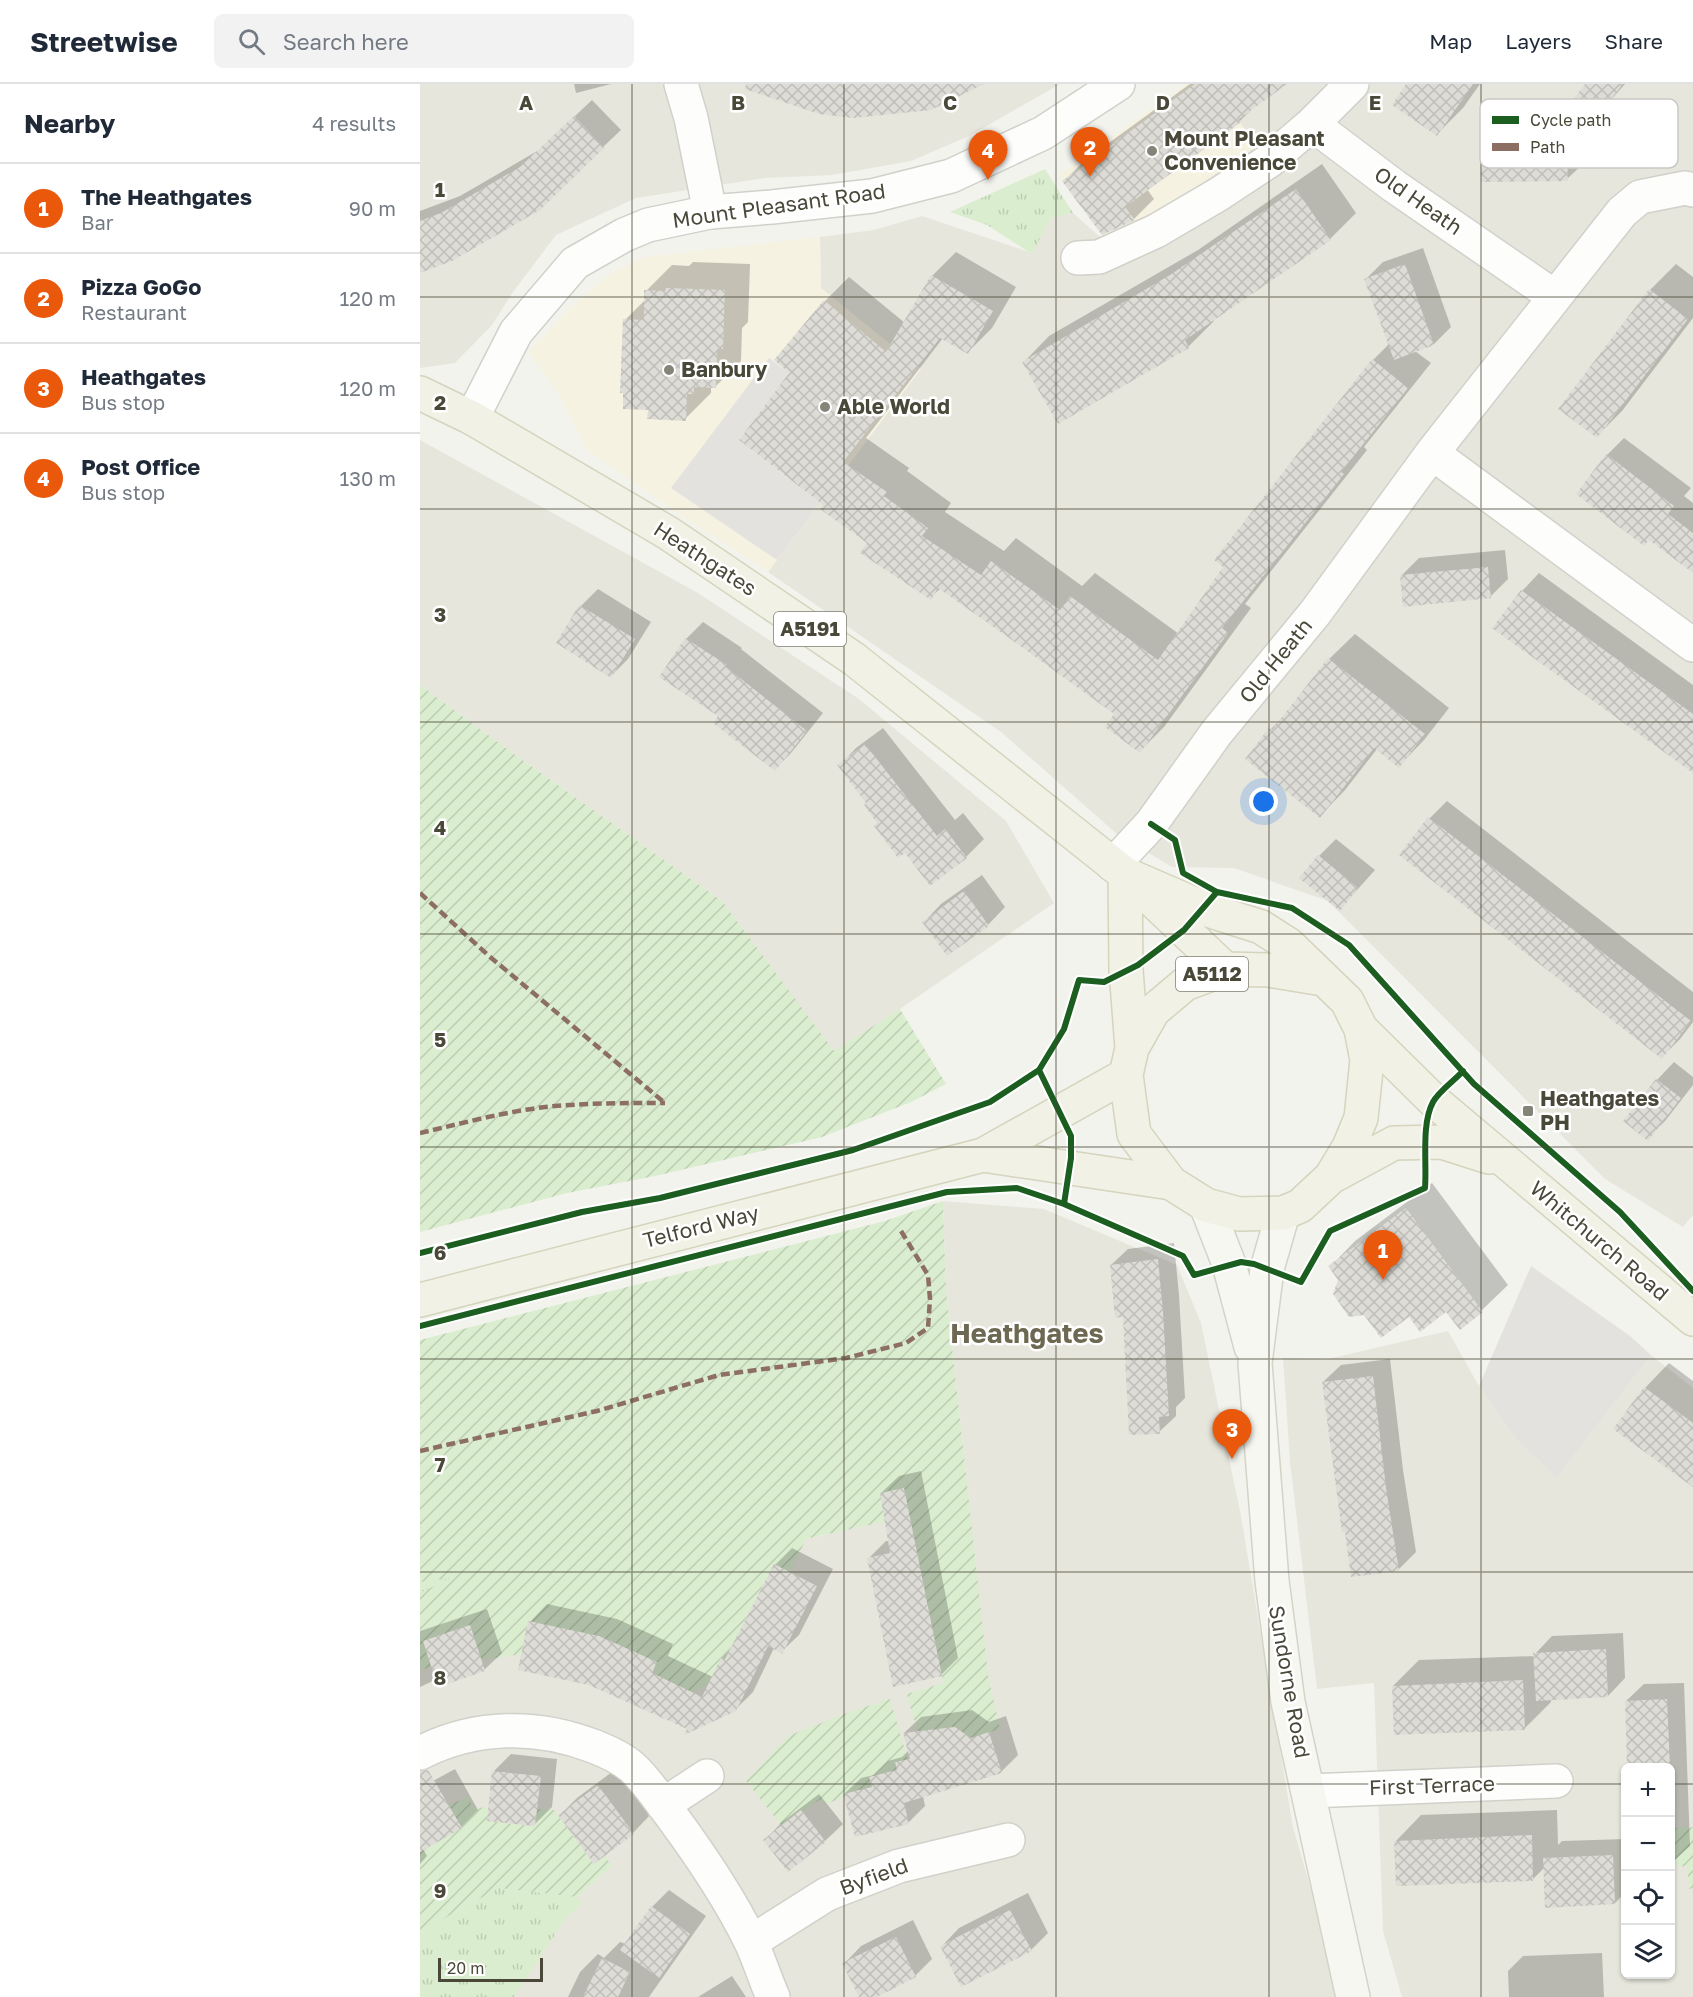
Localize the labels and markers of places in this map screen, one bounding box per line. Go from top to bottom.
place label: Mount Pleasant Convenience [1164,125,1325,175]
pin: 2 [1070,128,1110,177]
pin: 4 [968,130,1008,180]
marker: Mount Pleasant Convenience [1145,144,1159,158]
place label: Banbury [681,356,768,382]
marker: Banbury [662,363,676,377]
place label: Able World [837,393,950,419]
marker: Able World [818,400,832,414]
place label: Heathgates PH [1540,1085,1660,1135]
marker: Heathgates PH [1521,1104,1535,1118]
pin: 1 [1364,1230,1402,1280]
pin: 3 [1212,1410,1252,1459]

